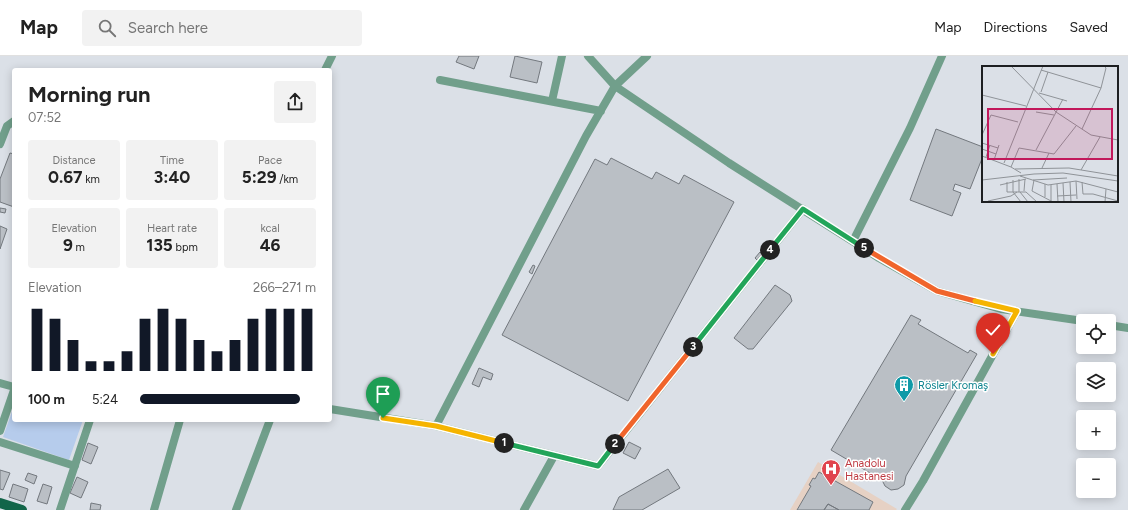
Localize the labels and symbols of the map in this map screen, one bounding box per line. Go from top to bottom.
inset map [982,66,1118,202]
pin: 5 [854,238,874,258]
pin: 4 [760,240,780,260]
pin [976,313,1010,354]
pin: 3 [683,337,703,357]
building icon: Rösler Kromaş [893,374,915,402]
pin [366,377,400,418]
place label: Rösler Kromaş [918,379,988,392]
pin: 1 [494,433,514,453]
pin: 2 [605,434,625,454]
place label: Anadolu Hastanesi [845,457,894,483]
hospital icon: Anadolu Hastanesi [820,458,842,486]

